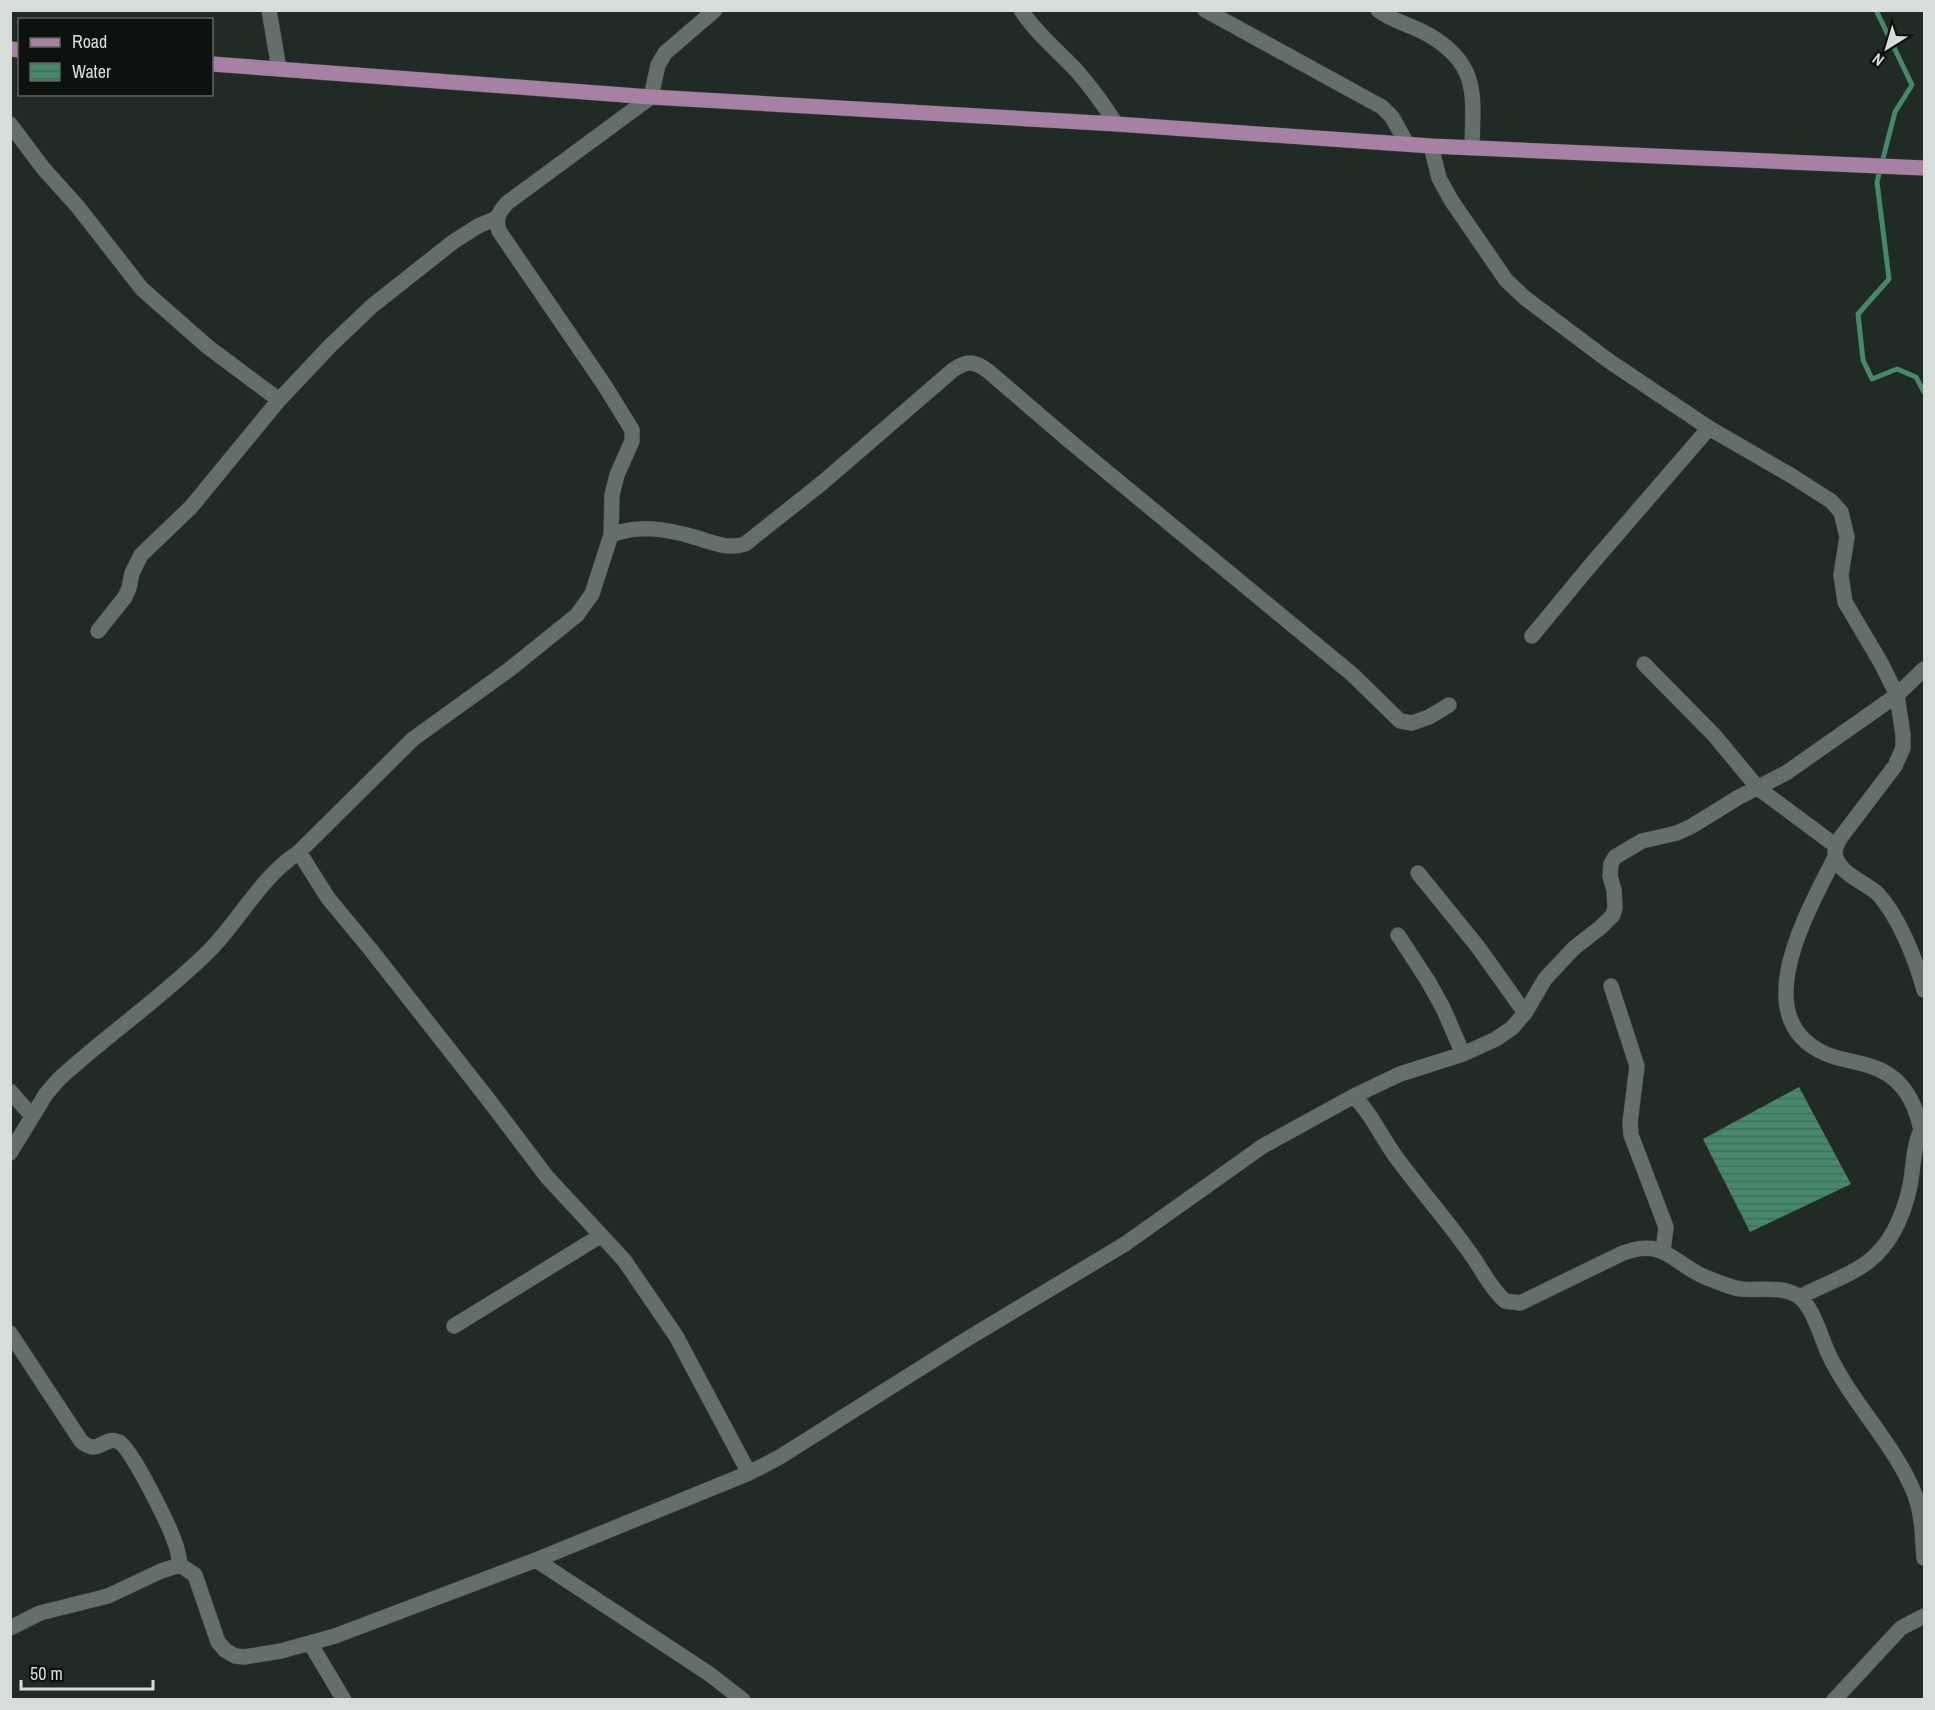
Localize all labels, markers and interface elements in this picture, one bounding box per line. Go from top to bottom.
legend [18,18,213,96]
north arrow [1857,18,1917,78]
text: Road [72,29,107,54]
text: N [1868,48,1888,72]
text: Water [72,59,111,84]
scale bar [21,1653,153,1691]
text: 50 m [30,1661,63,1686]

